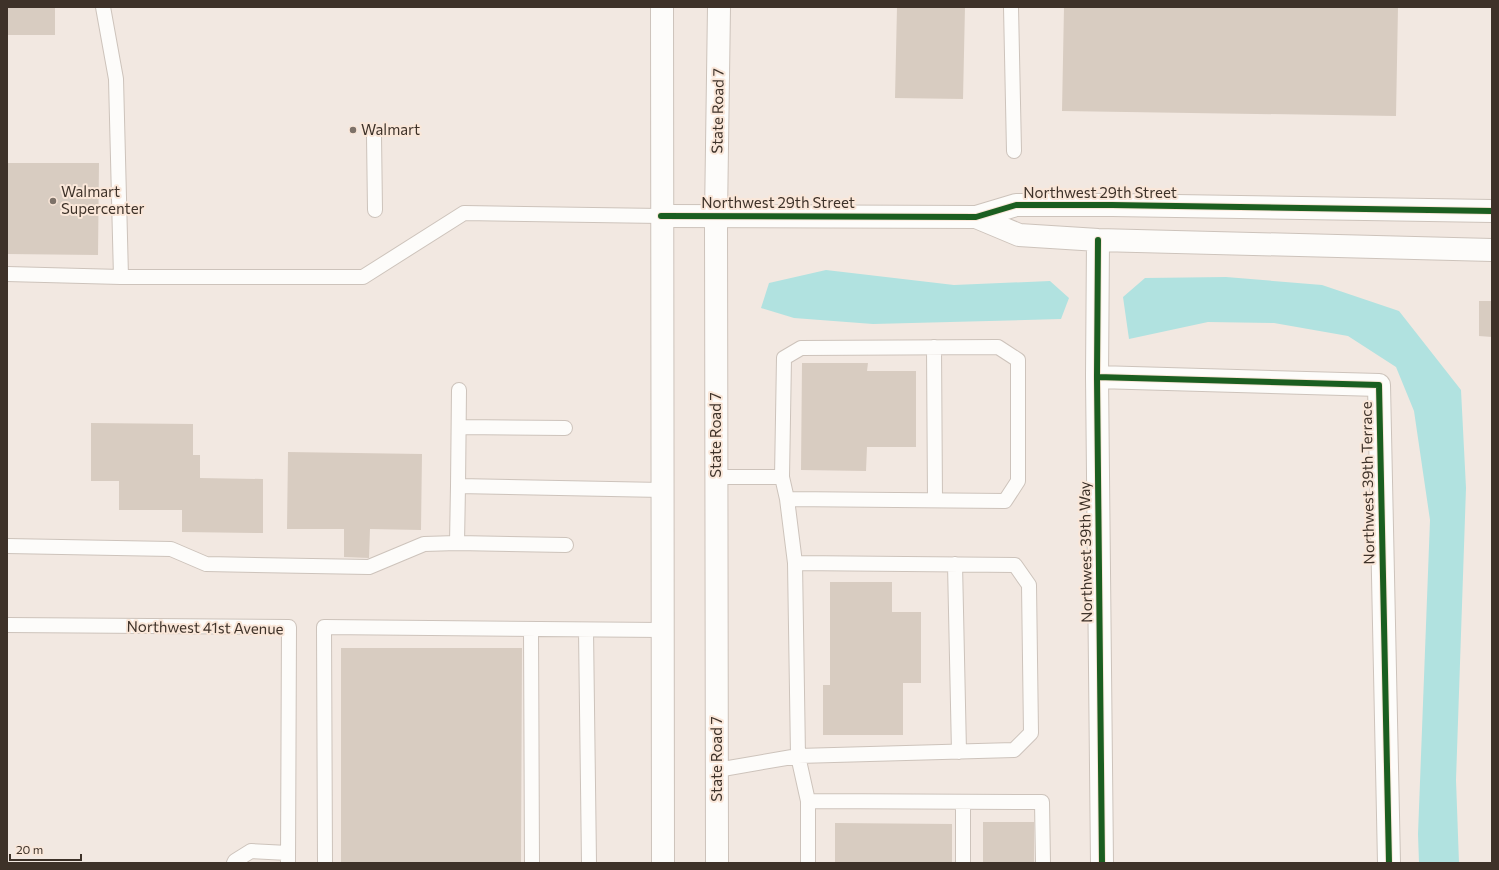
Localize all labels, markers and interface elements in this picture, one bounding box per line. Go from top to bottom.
street label: State Road 7 [707,68,727,154]
place label: Walmart [361,120,420,138]
marker: Walmart [348,125,358,135]
place label: Walmart Supercenter [61,182,145,217]
street label: Northwest 29th Street [1023,183,1177,201]
street label: Northwest 29th Street [701,193,855,211]
marker: Walmart Supercenter [48,196,58,206]
street label: State Road 7 [706,392,724,478]
street label: Northwest 39th Terrace [1357,401,1377,565]
street label: Northwest 39th Way [1075,481,1095,623]
street label: Northwest 41st Avenue [126,617,284,637]
street label: State Road 7 [707,716,725,802]
scale bar [10,836,81,862]
text: 20 m [16,842,43,856]

